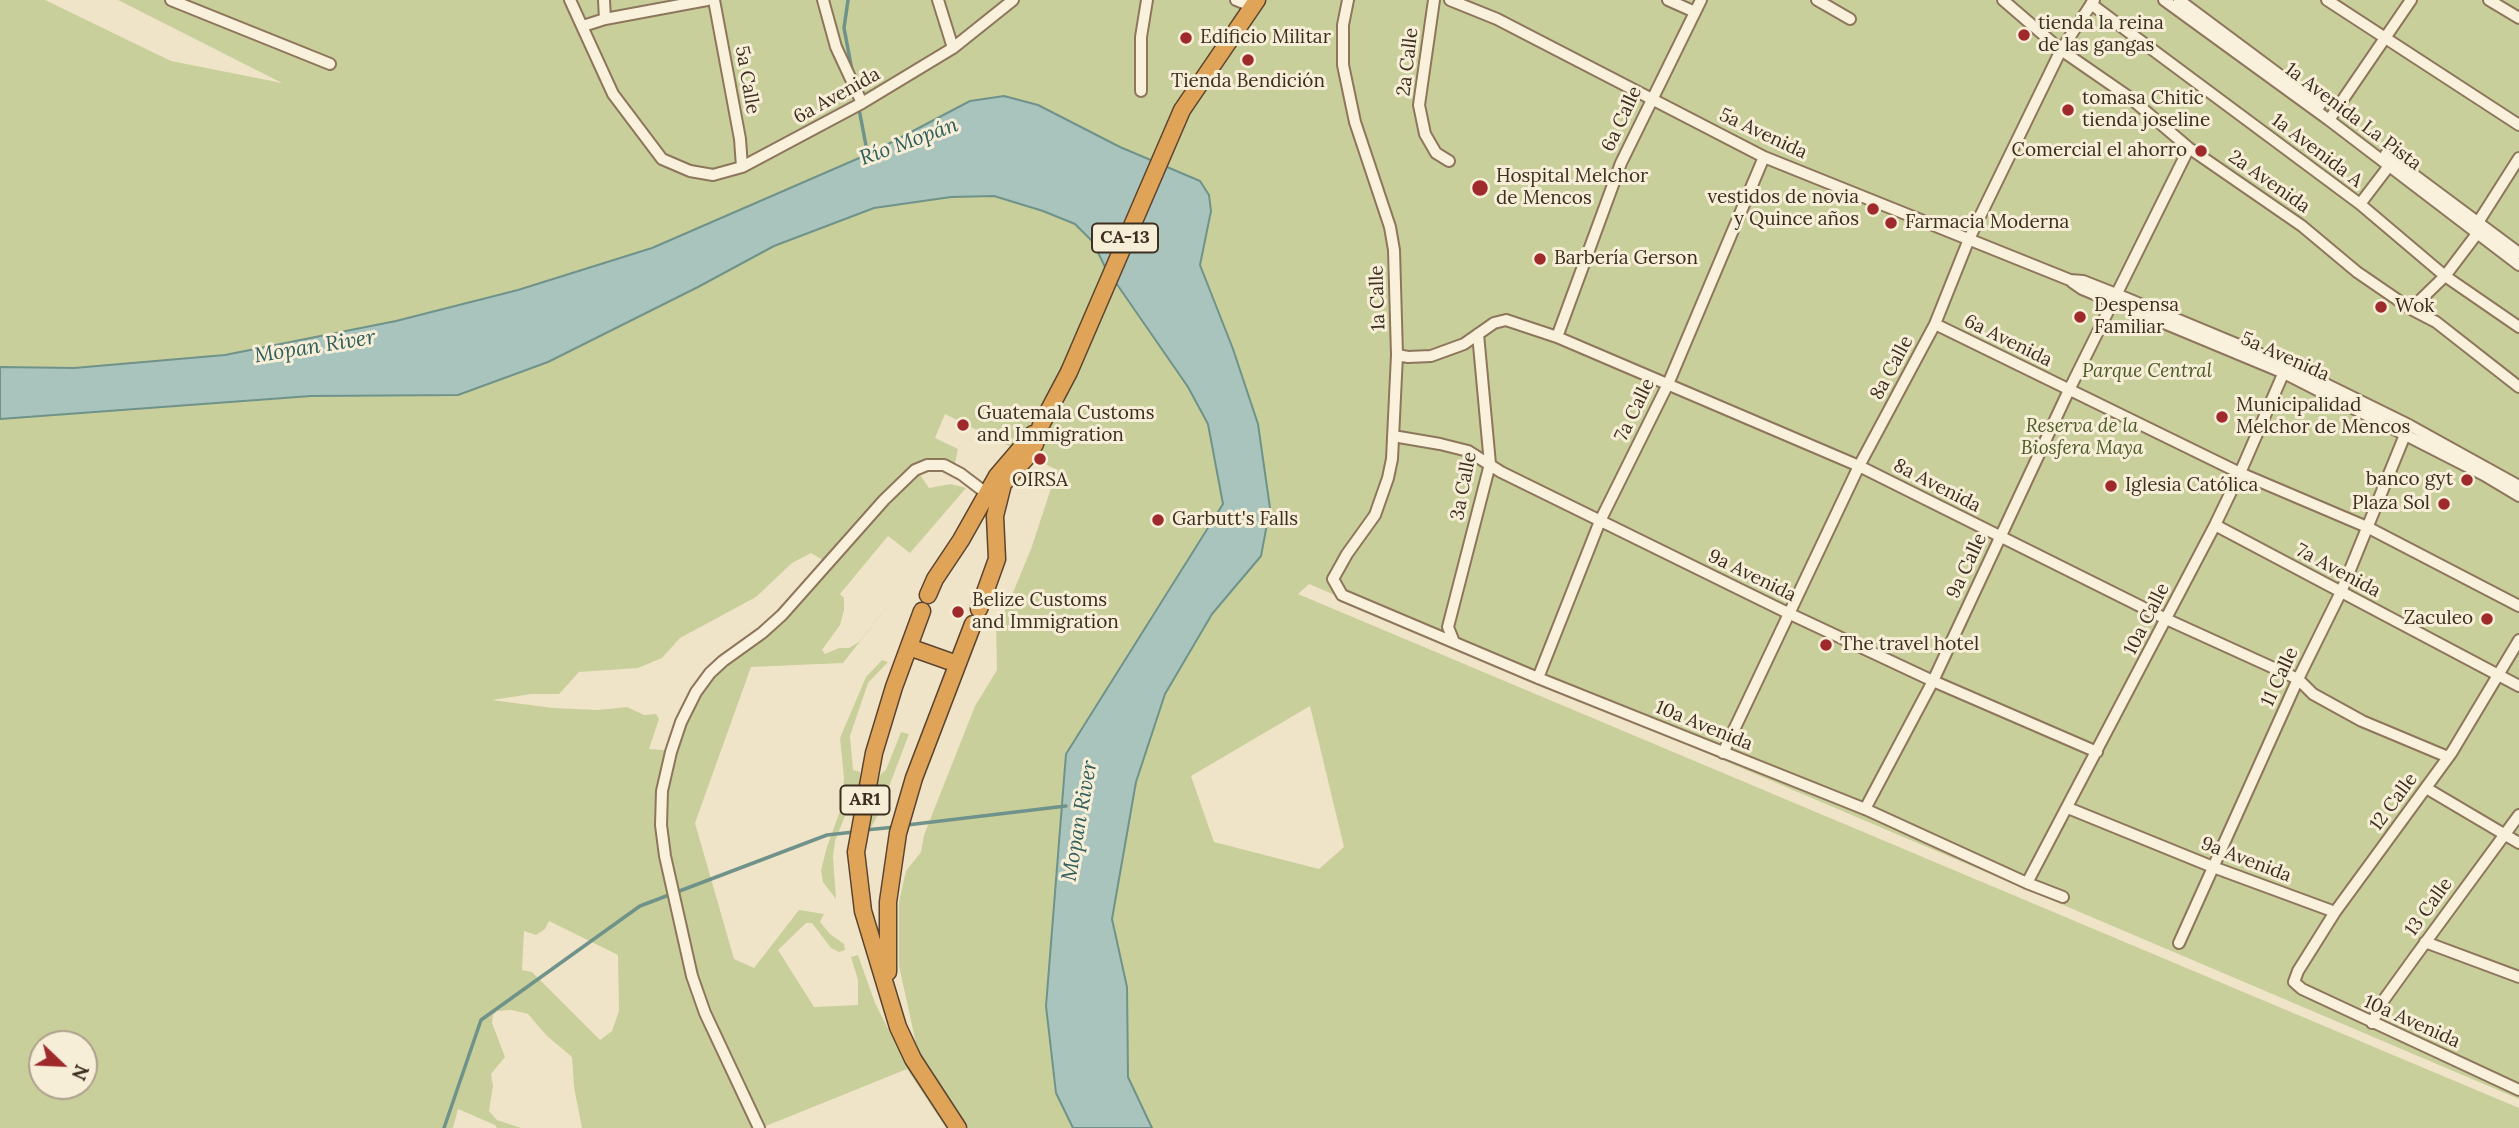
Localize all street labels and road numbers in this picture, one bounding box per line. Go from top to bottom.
street label: 2a Calle [1392,27,1424,97]
street label: 5a Calle [730,44,764,116]
street label: 1a Avenida La Pista [2280,58,2426,176]
street label: 6a Avenida [790,63,884,129]
street label: 6a Calle [1597,83,1647,155]
street label: 5a Avenida [1715,104,1811,164]
street label: 1a Avenida A [2267,109,2367,193]
street label: 2a Avenida [2224,146,2314,218]
road number: CA-13 [1092,224,1158,252]
street label: 1a Calle [1365,265,1391,331]
street label: 6a Avenida [1960,310,2056,372]
street label: 5a Avenida [2237,327,2333,387]
street label: 8a Calle [1866,332,1918,404]
street label: 7a Calle [1610,375,1660,445]
street label: 3a Calle [1446,450,1482,522]
street label: 8a Avenida [1890,454,1984,518]
street label: 9a Calle [1942,530,1992,602]
street label: 7a Avenida [2292,539,2384,603]
street label: 9a Avenida [1704,545,1800,607]
street label: 10a Calle [2119,579,2175,659]
street label: 11 Calle [2256,644,2304,710]
street label: 10a Avenida [1652,696,1756,756]
street label: 12 Calle [2365,769,2423,835]
road number: AR1 [840,786,890,814]
street label: 9a Avenida [2198,832,2294,888]
street label: 13 Calle [2400,874,2458,940]
street label: 10a Avenida [2360,991,2464,1053]

